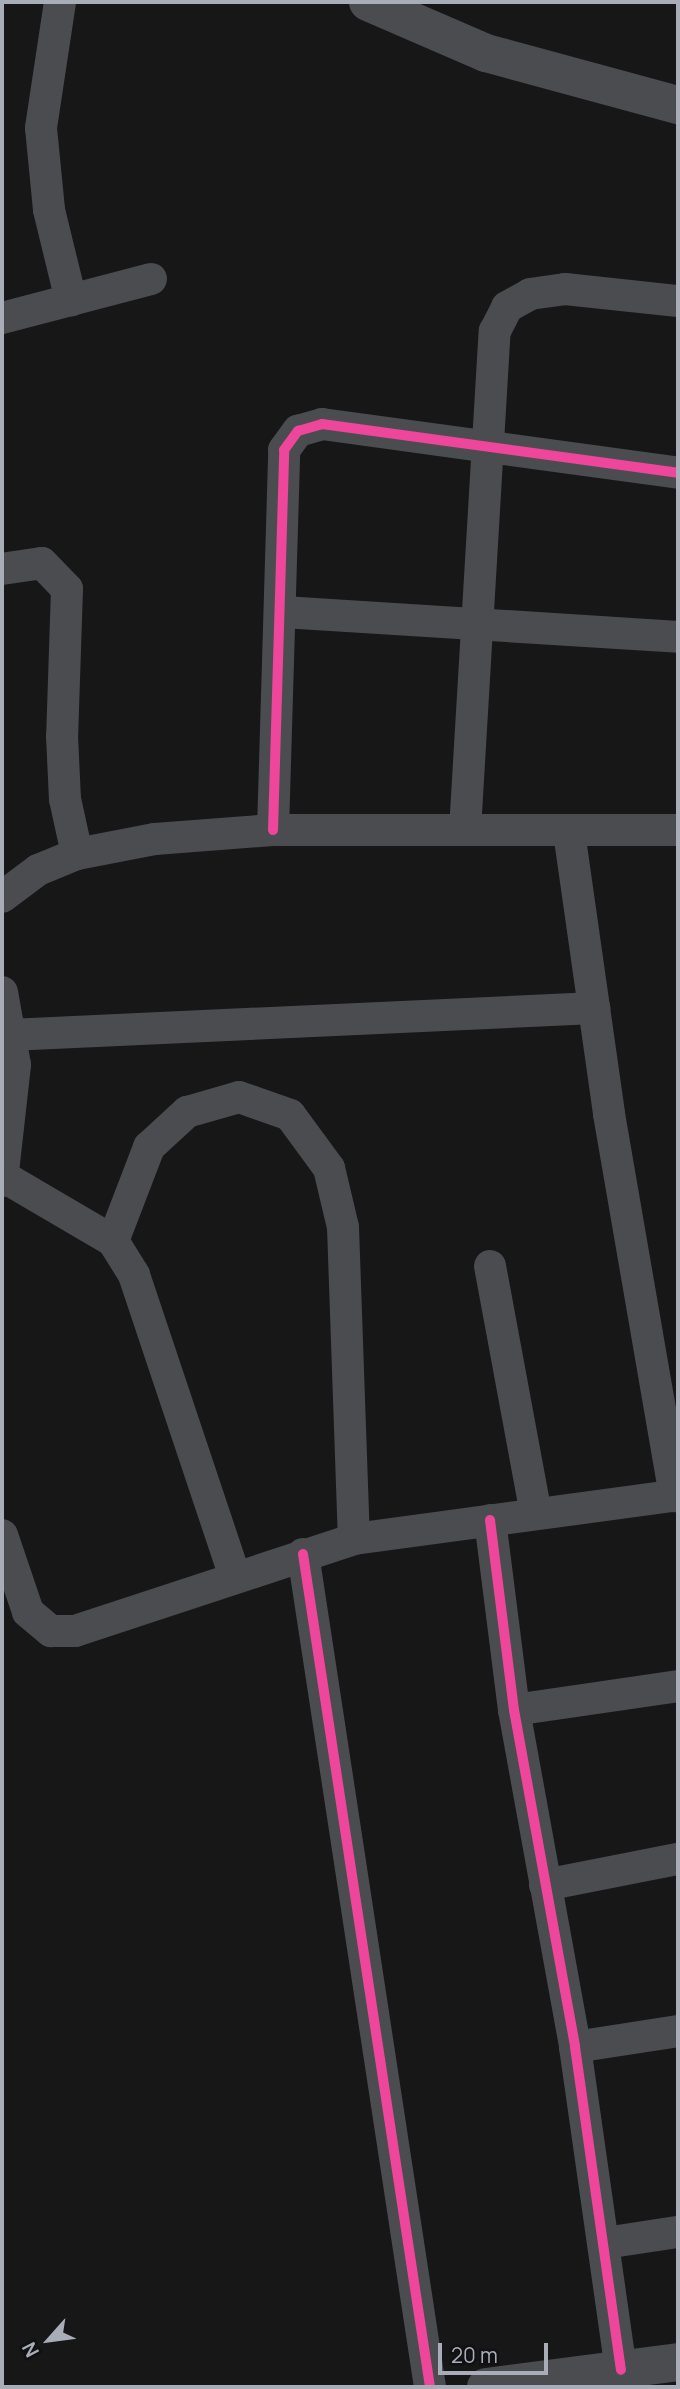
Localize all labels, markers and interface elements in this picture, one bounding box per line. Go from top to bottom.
north arrow [14,2305,84,2375]
scale bar [442,2330,552,2374]
text: N [16,2338,45,2362]
text: 20 m [451,2341,498,2369]

